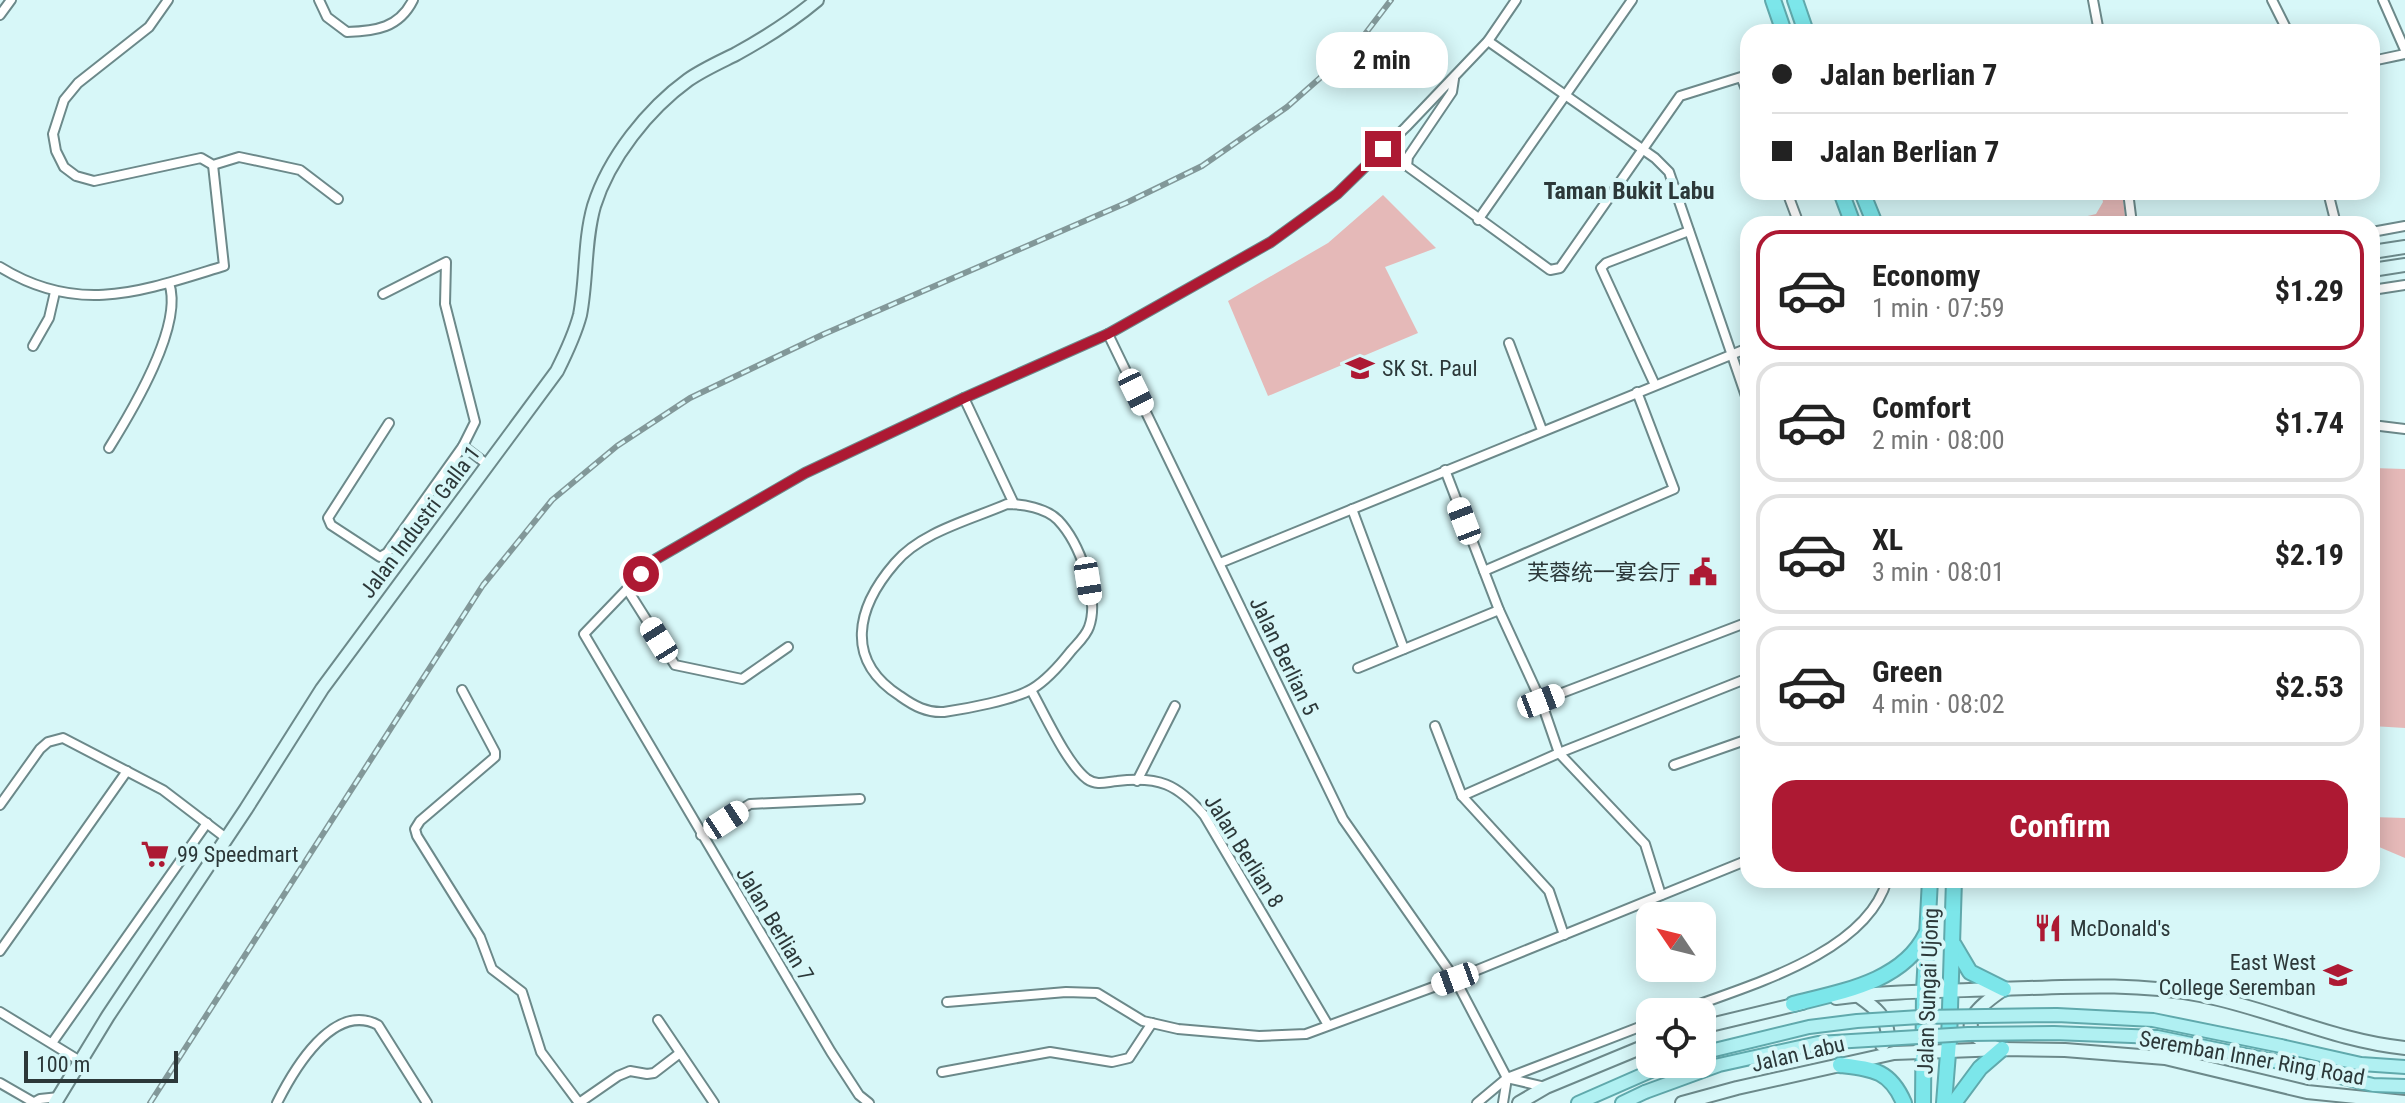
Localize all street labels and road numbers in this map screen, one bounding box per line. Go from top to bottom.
street label: Jalan Industri Galla 1 [355,441,485,603]
street label: Jalan Berlian 5 [1245,593,1323,719]
street label: Jalan Berlian 8 [1199,790,1289,912]
street label: Jalan Berlian 7 [731,862,819,986]
street label: Jalan Sungai Ujong [1913,907,1943,1075]
street label: Seremban Inner Ring Road [2137,1026,2367,1090]
street label: Jalan Labu [1749,1031,1847,1077]

